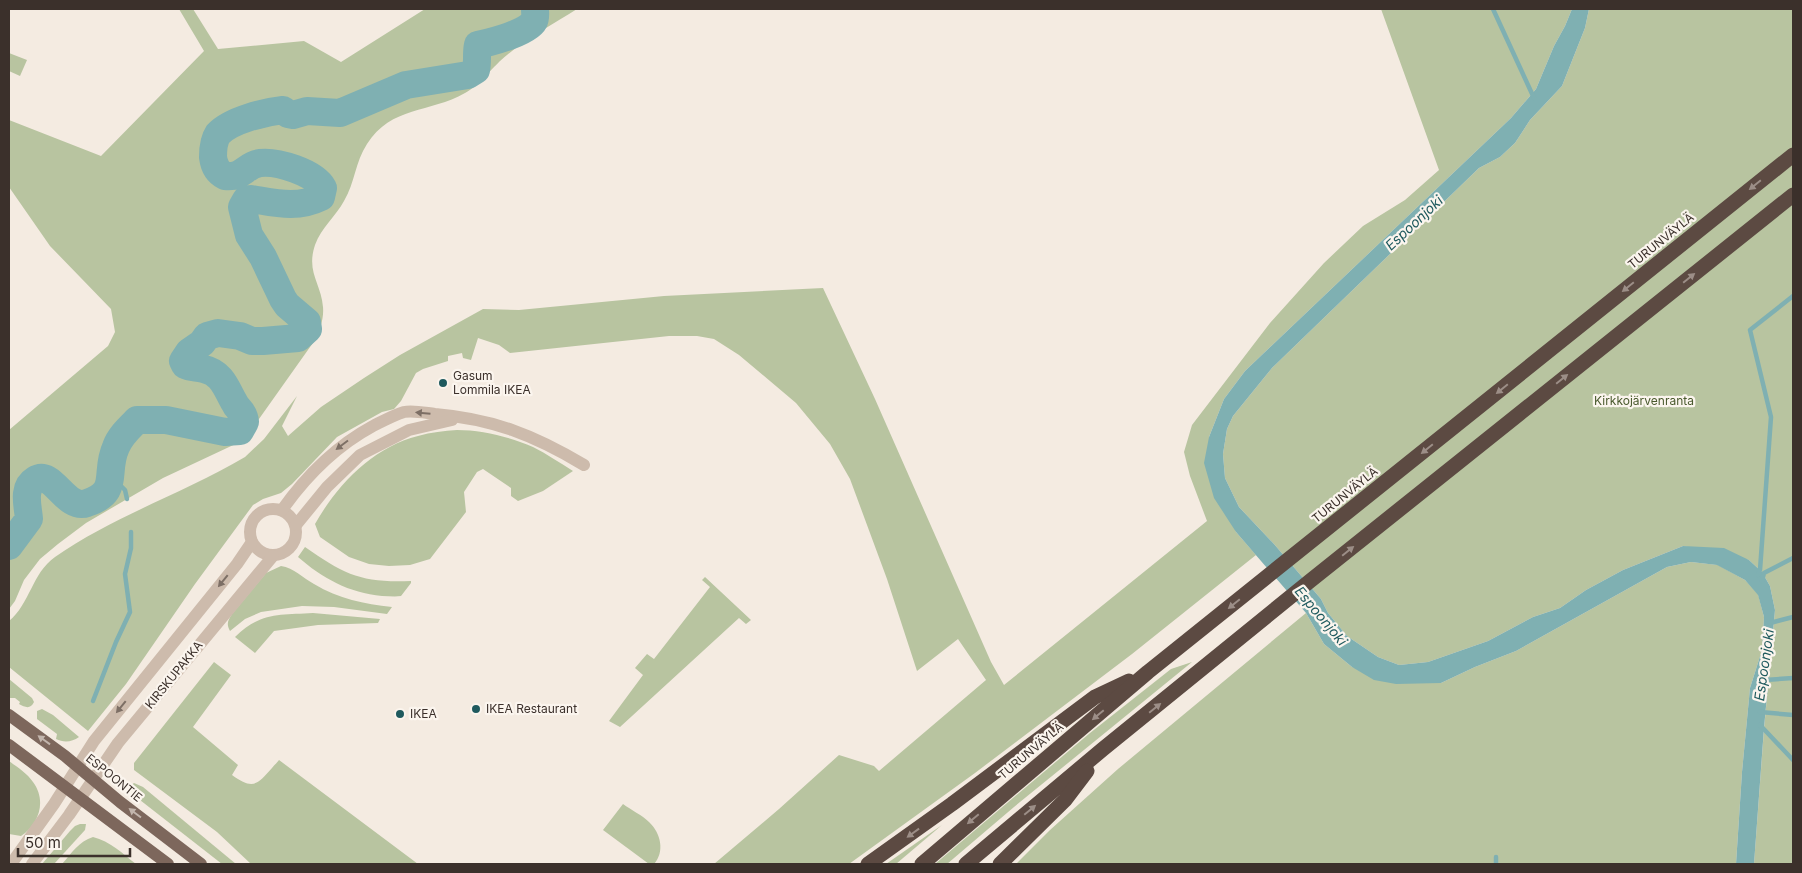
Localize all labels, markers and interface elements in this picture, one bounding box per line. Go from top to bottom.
one-way arrow [1749,180,1762,191]
water label: Espoonjoki [1381,191,1446,254]
street label: TURUNVÄYLÄ [1625,209,1697,272]
one-way arrow [1682,272,1695,283]
one-way arrow [1622,282,1635,292]
place label: Gasum Lommila IKEA [453,368,531,397]
one-way arrow [1555,373,1568,384]
marker: Gasum Lommila IKEA [437,377,449,389]
one-way arrow [1496,383,1509,394]
park label: Kirkkojärvenranta [1594,393,1694,408]
one-way arrow [415,409,431,417]
one-way arrow [336,440,349,451]
one-way arrow [1421,443,1434,454]
street label: TURUNVÄYLÄ [1309,463,1381,526]
one-way arrow [1341,545,1354,556]
one-way arrow [218,574,229,587]
water label: Espoonjoki [1292,582,1352,649]
one-way arrow [1228,598,1241,609]
water label: Espoonjoki [1750,627,1777,702]
street label: KIRSKUPAKKA [142,638,206,712]
one-way arrow [116,700,127,713]
place label: IKEA Restaurant [486,701,577,716]
one-way arrow [1148,702,1161,713]
marker: IKEA Restaurant [470,703,482,715]
place label: IKEA [410,706,437,721]
marker: IKEA [394,708,406,720]
one-way arrow [1091,709,1104,720]
street label: TURUNVÄYLÄ [995,719,1066,782]
one-way arrow [37,735,50,745]
street label: ESPOONTIE [83,750,146,805]
one-way arrow [1023,805,1036,816]
one-way arrow [129,807,142,818]
one-way arrow [967,814,980,825]
scale bar [18,826,130,858]
one-way arrow [906,828,920,838]
text: 50 m [25,833,61,852]

